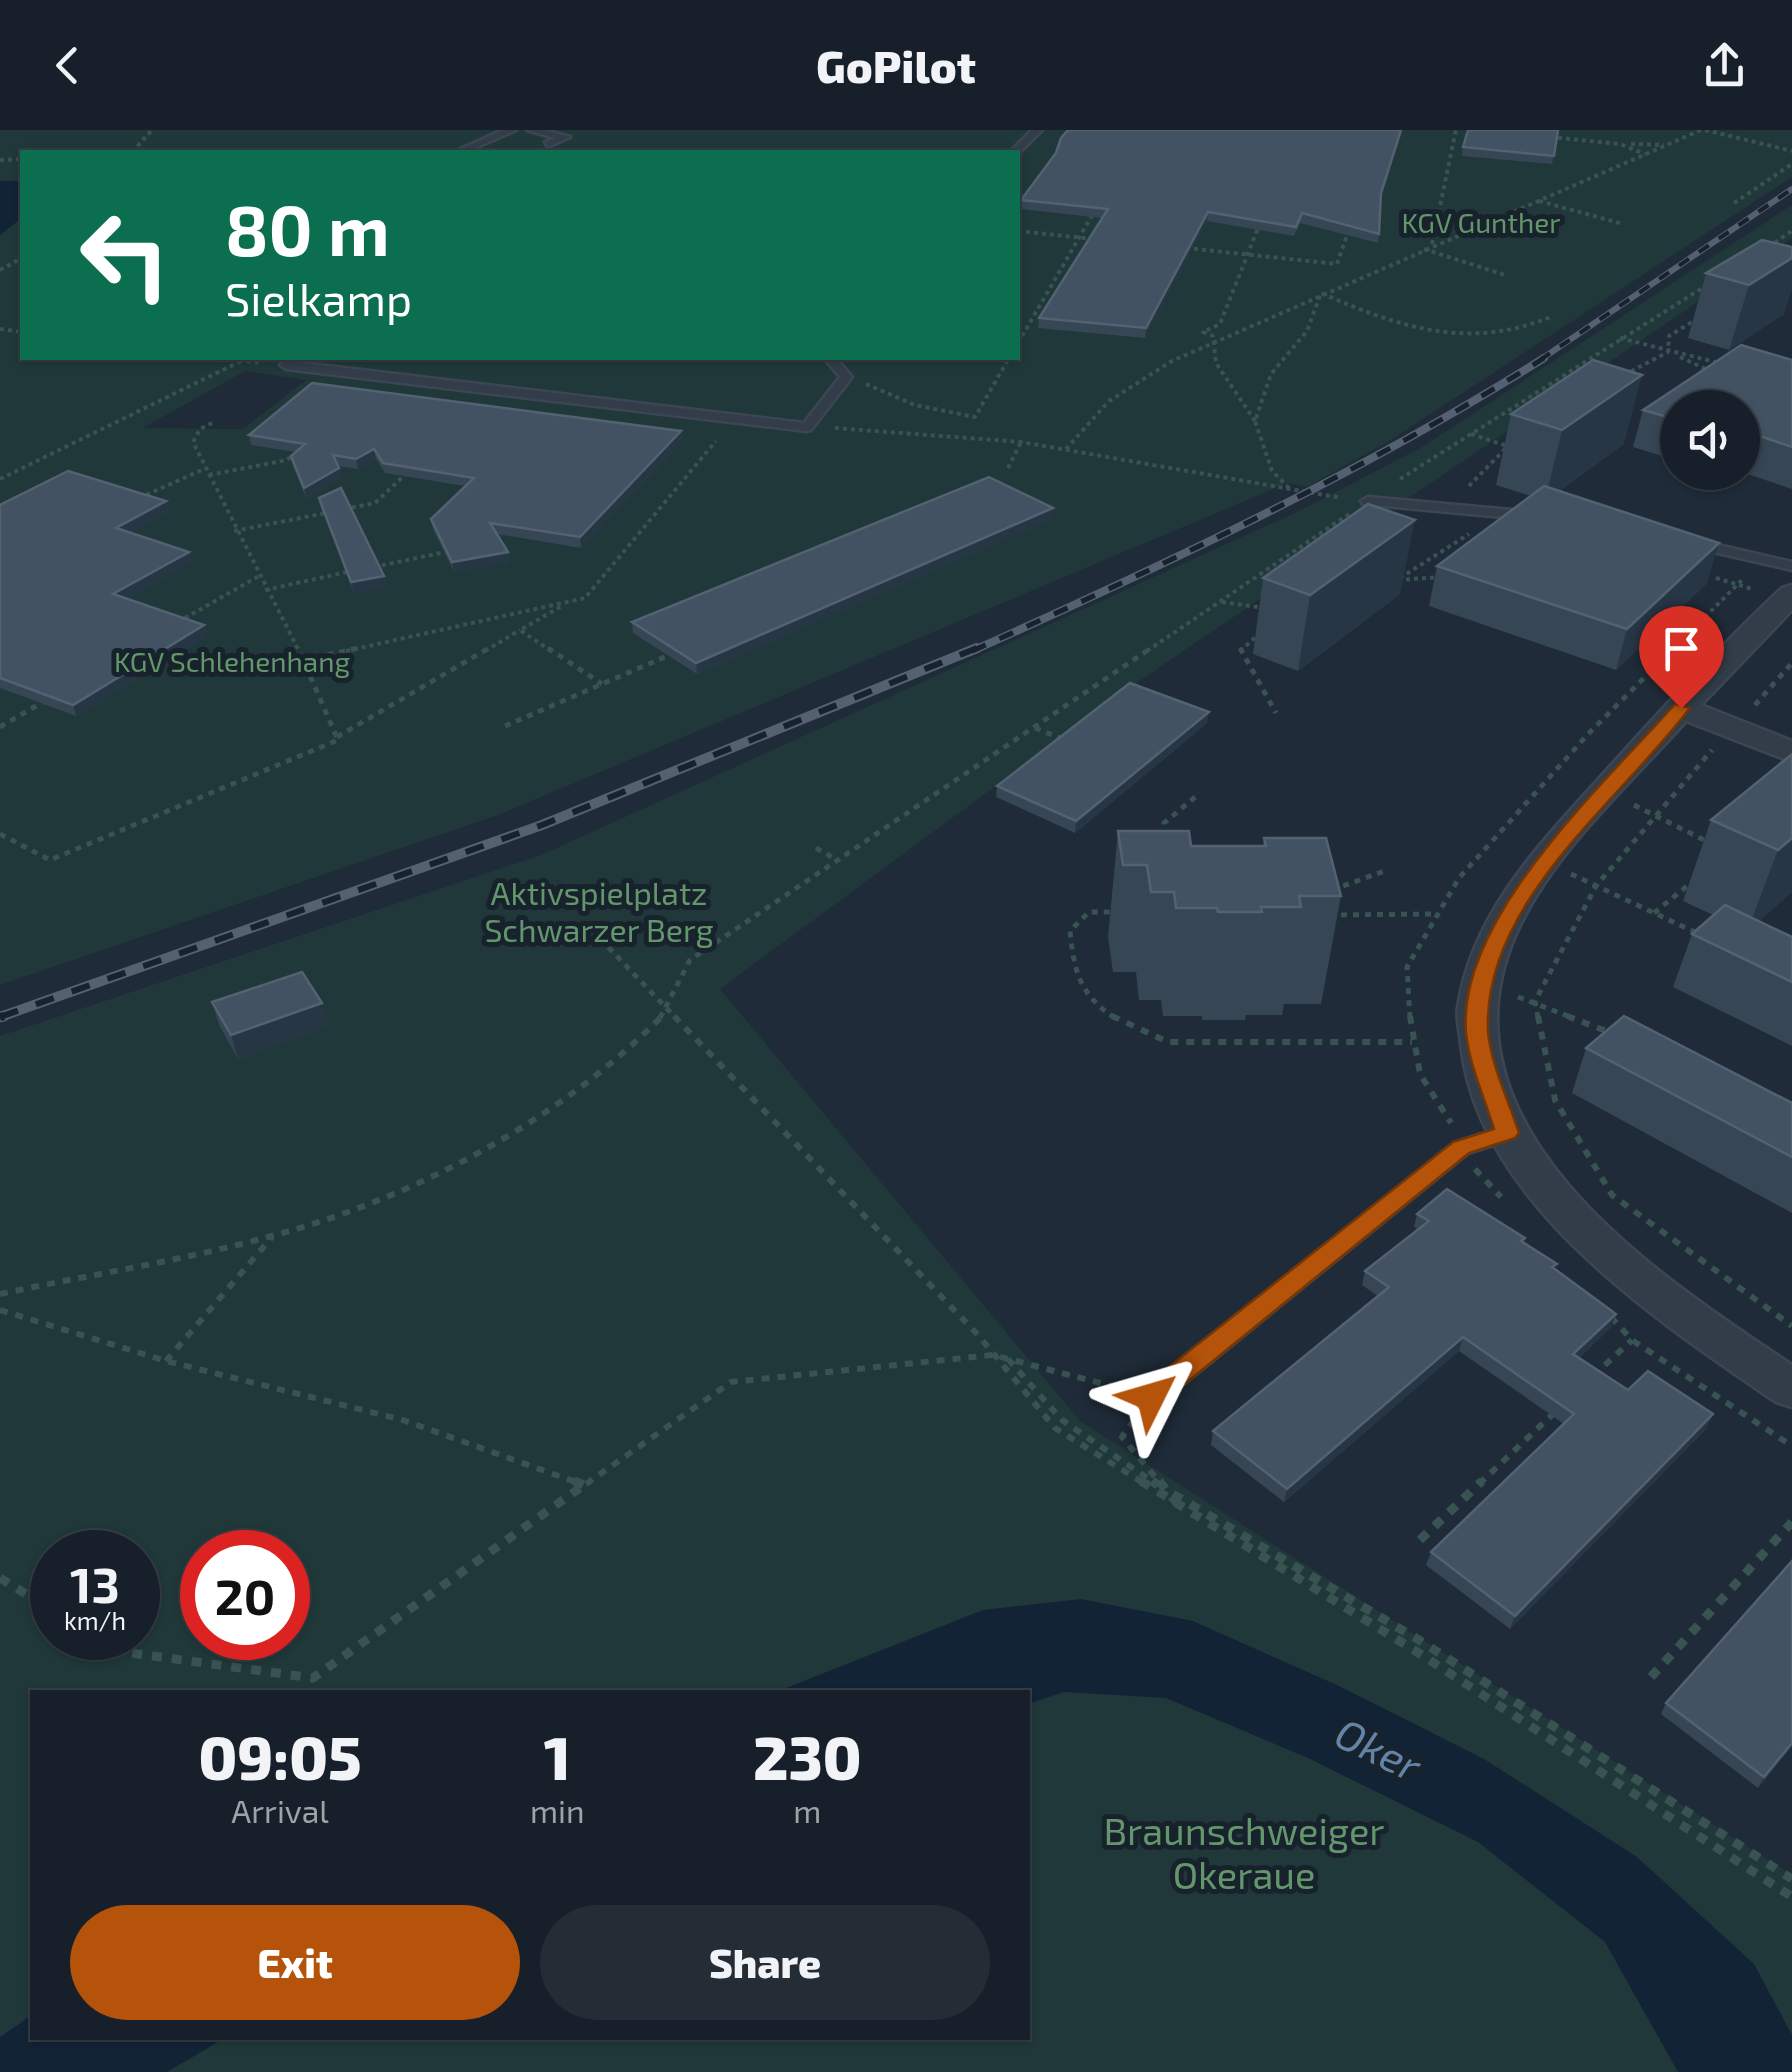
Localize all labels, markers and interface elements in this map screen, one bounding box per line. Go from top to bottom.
icon: back [40,38,95,93]
text: GoPilot [816,38,976,92]
icon: share [1697,38,1752,93]
text: 80 m [225,186,390,270]
icon: left [60,190,190,320]
park label: KGV Gunther [1401,205,1561,239]
text: Sielkamp [225,271,412,325]
map controls [1660,390,1760,490]
button: sound [1660,390,1760,490]
pin [1639,606,1724,709]
icon: arrive [1654,621,1709,676]
park label: KGV Schlehenhang [114,644,350,678]
park label: Aktivspielplatz Schwarzer Berg [484,873,714,948]
position arrow [1099,1345,1203,1449]
speed limit sign: 20 [180,1530,310,1660]
text: 13 [70,1553,120,1613]
text: km/h [64,1605,126,1635]
water label: Oker [1328,1706,1431,1791]
text: 09:05 [198,1720,362,1792]
text: 1 [544,1720,571,1792]
text: 230 [753,1720,862,1792]
text: Arrival [231,1791,329,1829]
text: min [530,1791,585,1829]
text: m [793,1791,821,1829]
park label: Braunschweiger Okeraue [1103,1807,1385,1897]
button: Exit [70,1905,520,2020]
button: Share [540,1905,990,2020]

